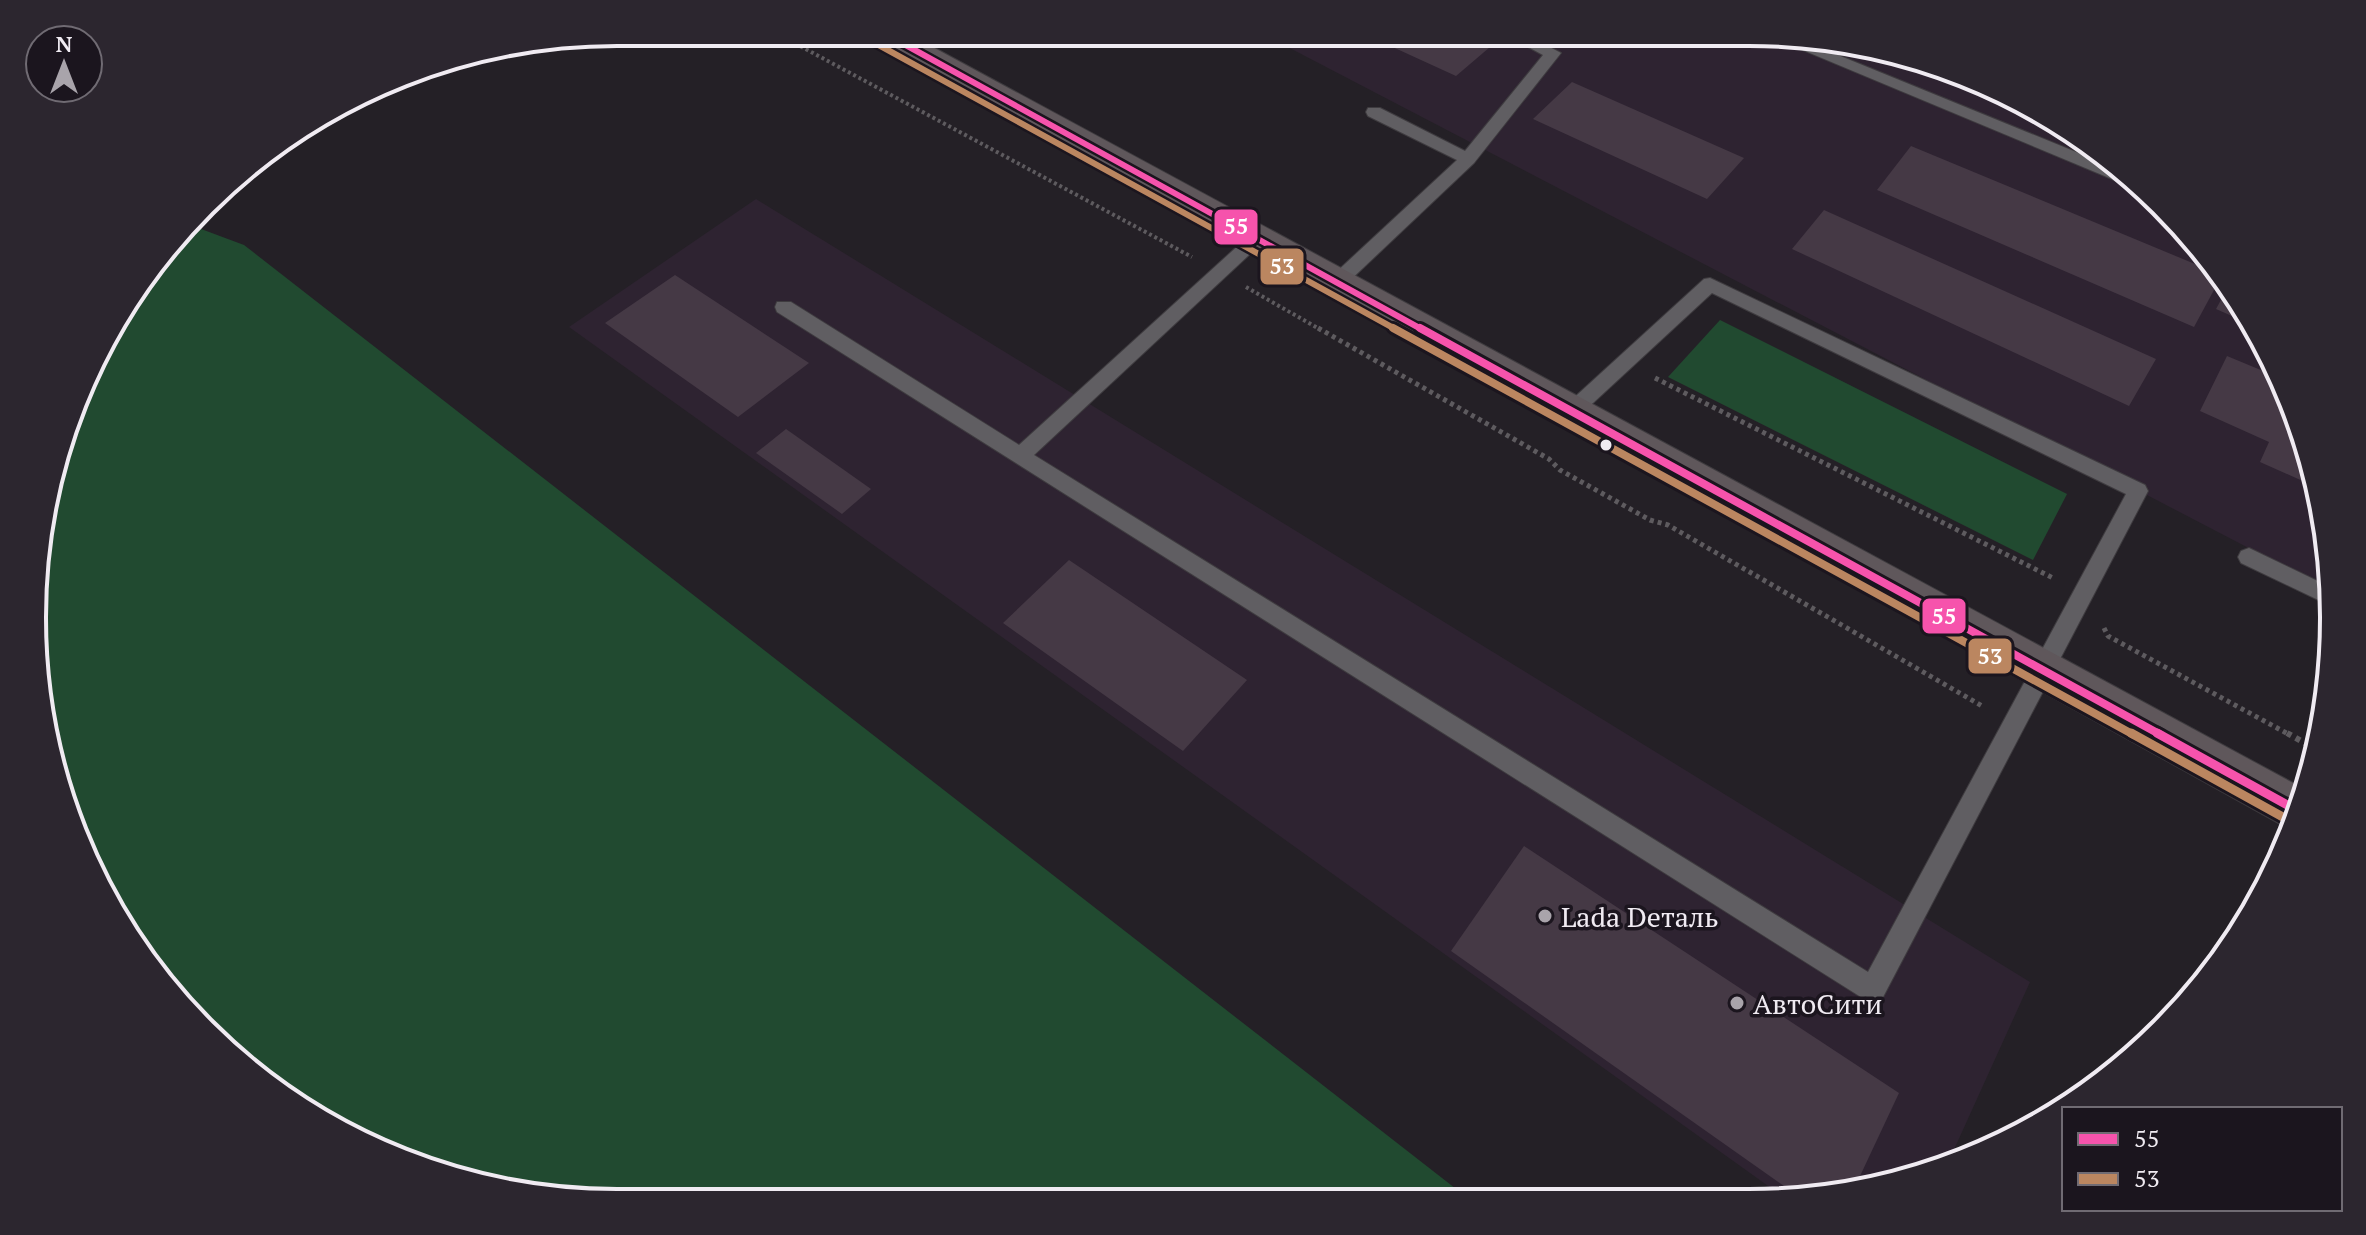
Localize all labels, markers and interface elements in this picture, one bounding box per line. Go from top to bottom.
north arrow [24,24,104,104]
text: N [56,29,73,58]
line badge: 55 [1213,208,1259,246]
text: 55 [1224,211,1248,240]
line badge: 53 [1259,247,1305,286]
text: 53 [1270,251,1294,280]
unlabelled marker [1598,437,1614,453]
line badge: 55 [1921,597,1967,635]
text: 55 [1932,601,1956,630]
line badge: 53 [1967,637,2013,675]
text: 53 [1978,641,2002,670]
place label: Lada Dеталь [1561,898,1718,935]
marker: Lada Dеталь [1536,907,1554,925]
place label: АвтоСити [1753,985,1882,1022]
marker: АвтоСити [1728,994,1746,1012]
legend [2062,1107,2342,1211]
text: 55 [2134,1122,2160,1154]
text: 53 [2134,1162,2160,1194]

